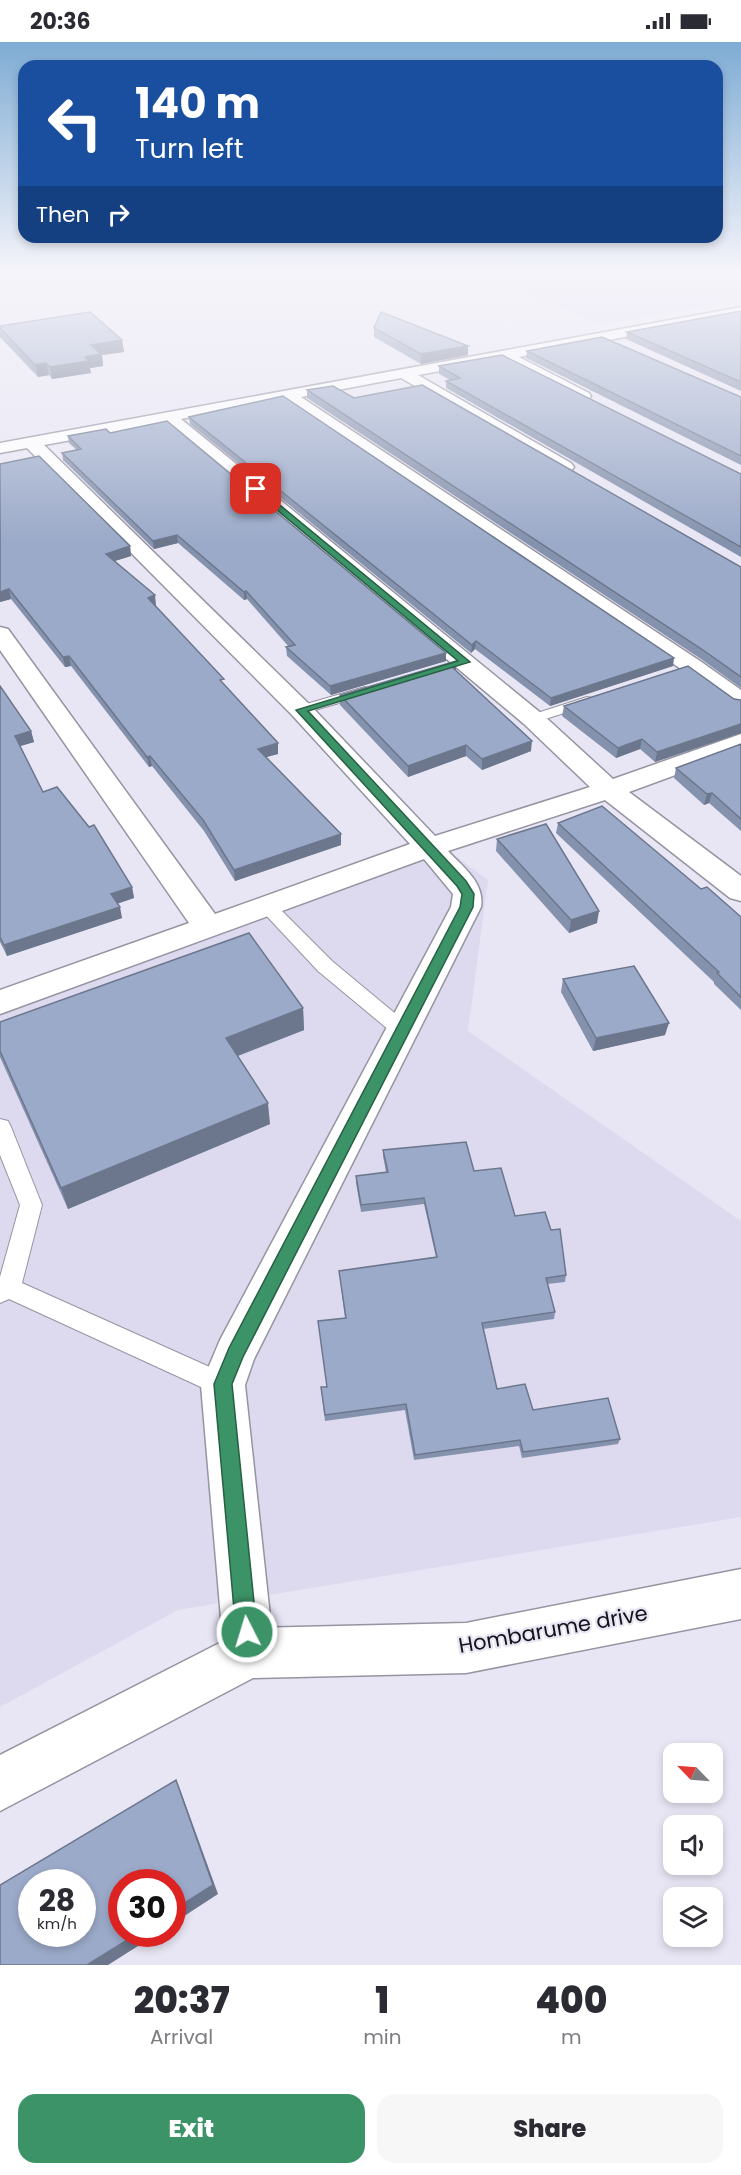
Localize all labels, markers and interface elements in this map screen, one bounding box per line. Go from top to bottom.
text: 20:36 [30,6,90,37]
text: 140 m [135,74,260,133]
icon: left [36,84,114,162]
text: Turn left [135,130,244,167]
icon: right [102,198,135,231]
text: Then [36,199,90,230]
pin [230,463,281,514]
icon: arrive [239,472,272,505]
street label: Hombarume drive [456,1598,650,1660]
position arrow [215,1600,279,1664]
north arrow [663,1743,723,1803]
map controls [663,1743,723,1947]
button: sound [663,1815,723,1875]
speed limit sign: 30 [108,1869,186,1947]
text: 28 [39,1879,75,1922]
button: layers [663,1887,723,1947]
text: km/h [37,1913,77,1934]
text: 20:37 [134,1975,229,2026]
text: 1 [375,1975,389,2026]
text: 400 [535,1975,607,2026]
text: Arrival [150,2023,213,2051]
text: min [363,2023,401,2051]
text: m [561,2023,582,2051]
button: Exit [18,2094,365,2163]
button: Share [377,2094,723,2163]

